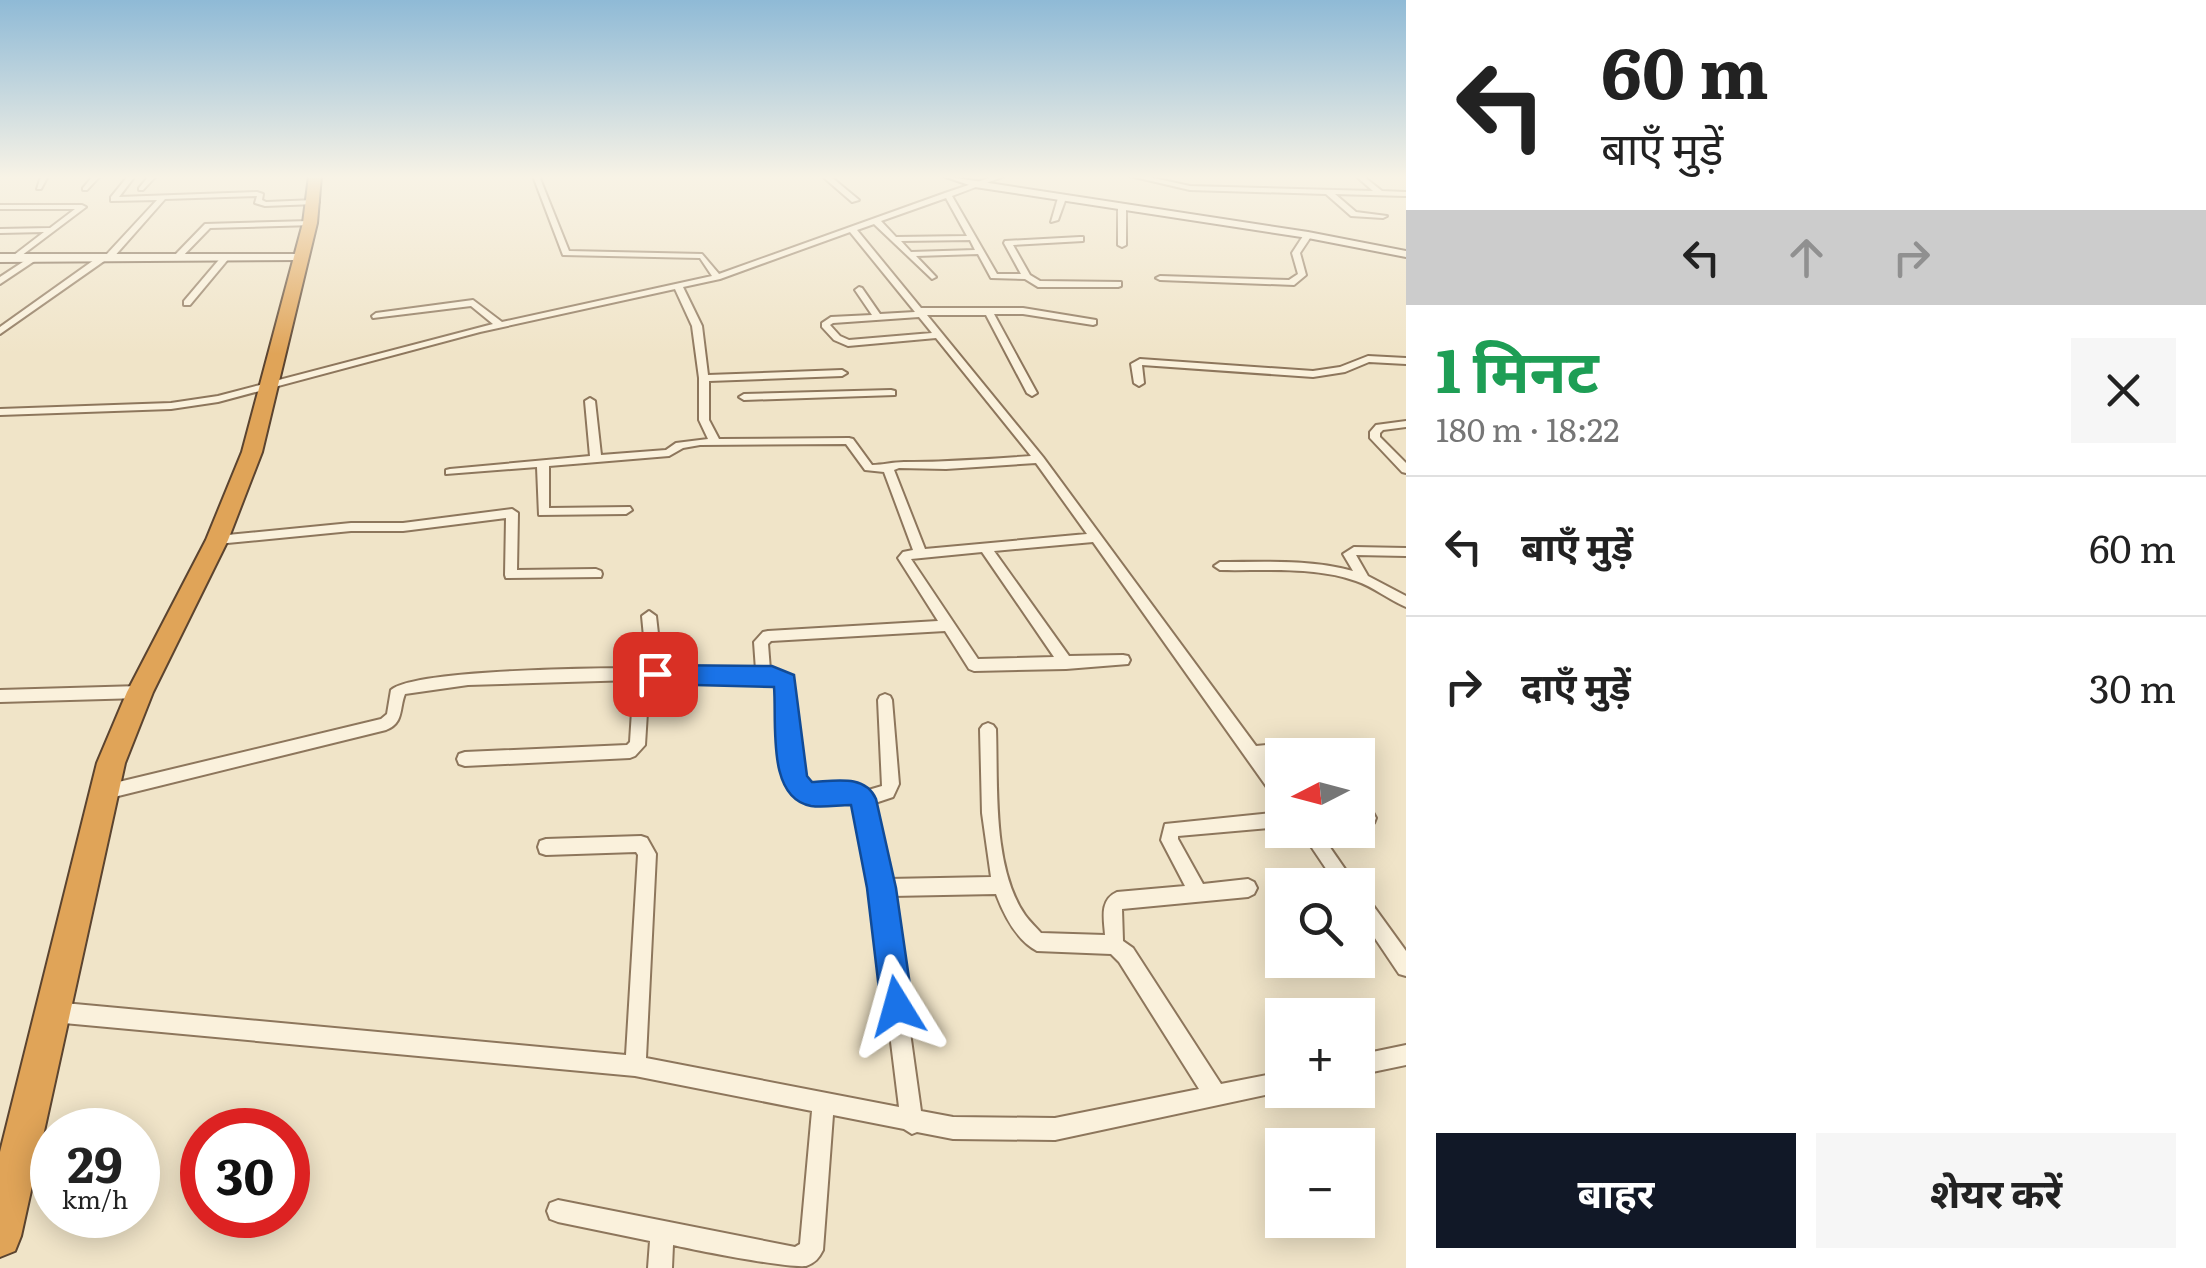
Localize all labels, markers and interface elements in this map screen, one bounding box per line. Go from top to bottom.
text: 60 m [1601,17,1769,121]
icon: left [1436,40,1566,170]
text: बाएँ मुड़ें [1601,112,1723,179]
icon: left [1674,230,1729,285]
icon: ahead [1779,230,1834,285]
icon: right [1884,230,1939,285]
text: 1 मिनट [1436,322,1599,411]
button: close [2071,338,2176,443]
text: 180 m · 18:22 [1436,404,1620,452]
text: बाएँ मुड़ें [1521,516,1633,573]
text: 60 m [2089,518,2176,575]
icon: left [1436,519,1491,574]
pin [613,632,698,717]
icon: arrive [628,647,683,702]
text: दाएँ मुड़ें [1521,656,1631,713]
text: 30 m [2089,658,2176,715]
icon: right [1436,659,1491,714]
north arrow [1265,738,1375,848]
map controls [1265,738,1375,1238]
button: search [1265,868,1375,978]
position arrow [845,954,949,1058]
button: + [1265,998,1375,1108]
speed limit sign: 30 [180,1108,310,1238]
text: 29 [67,1124,123,1198]
button: − [1265,1128,1375,1238]
button: बाहर [1436,1133,1796,1248]
button: शेयर करें [1816,1133,2176,1248]
text: km/h [62,1180,128,1217]

